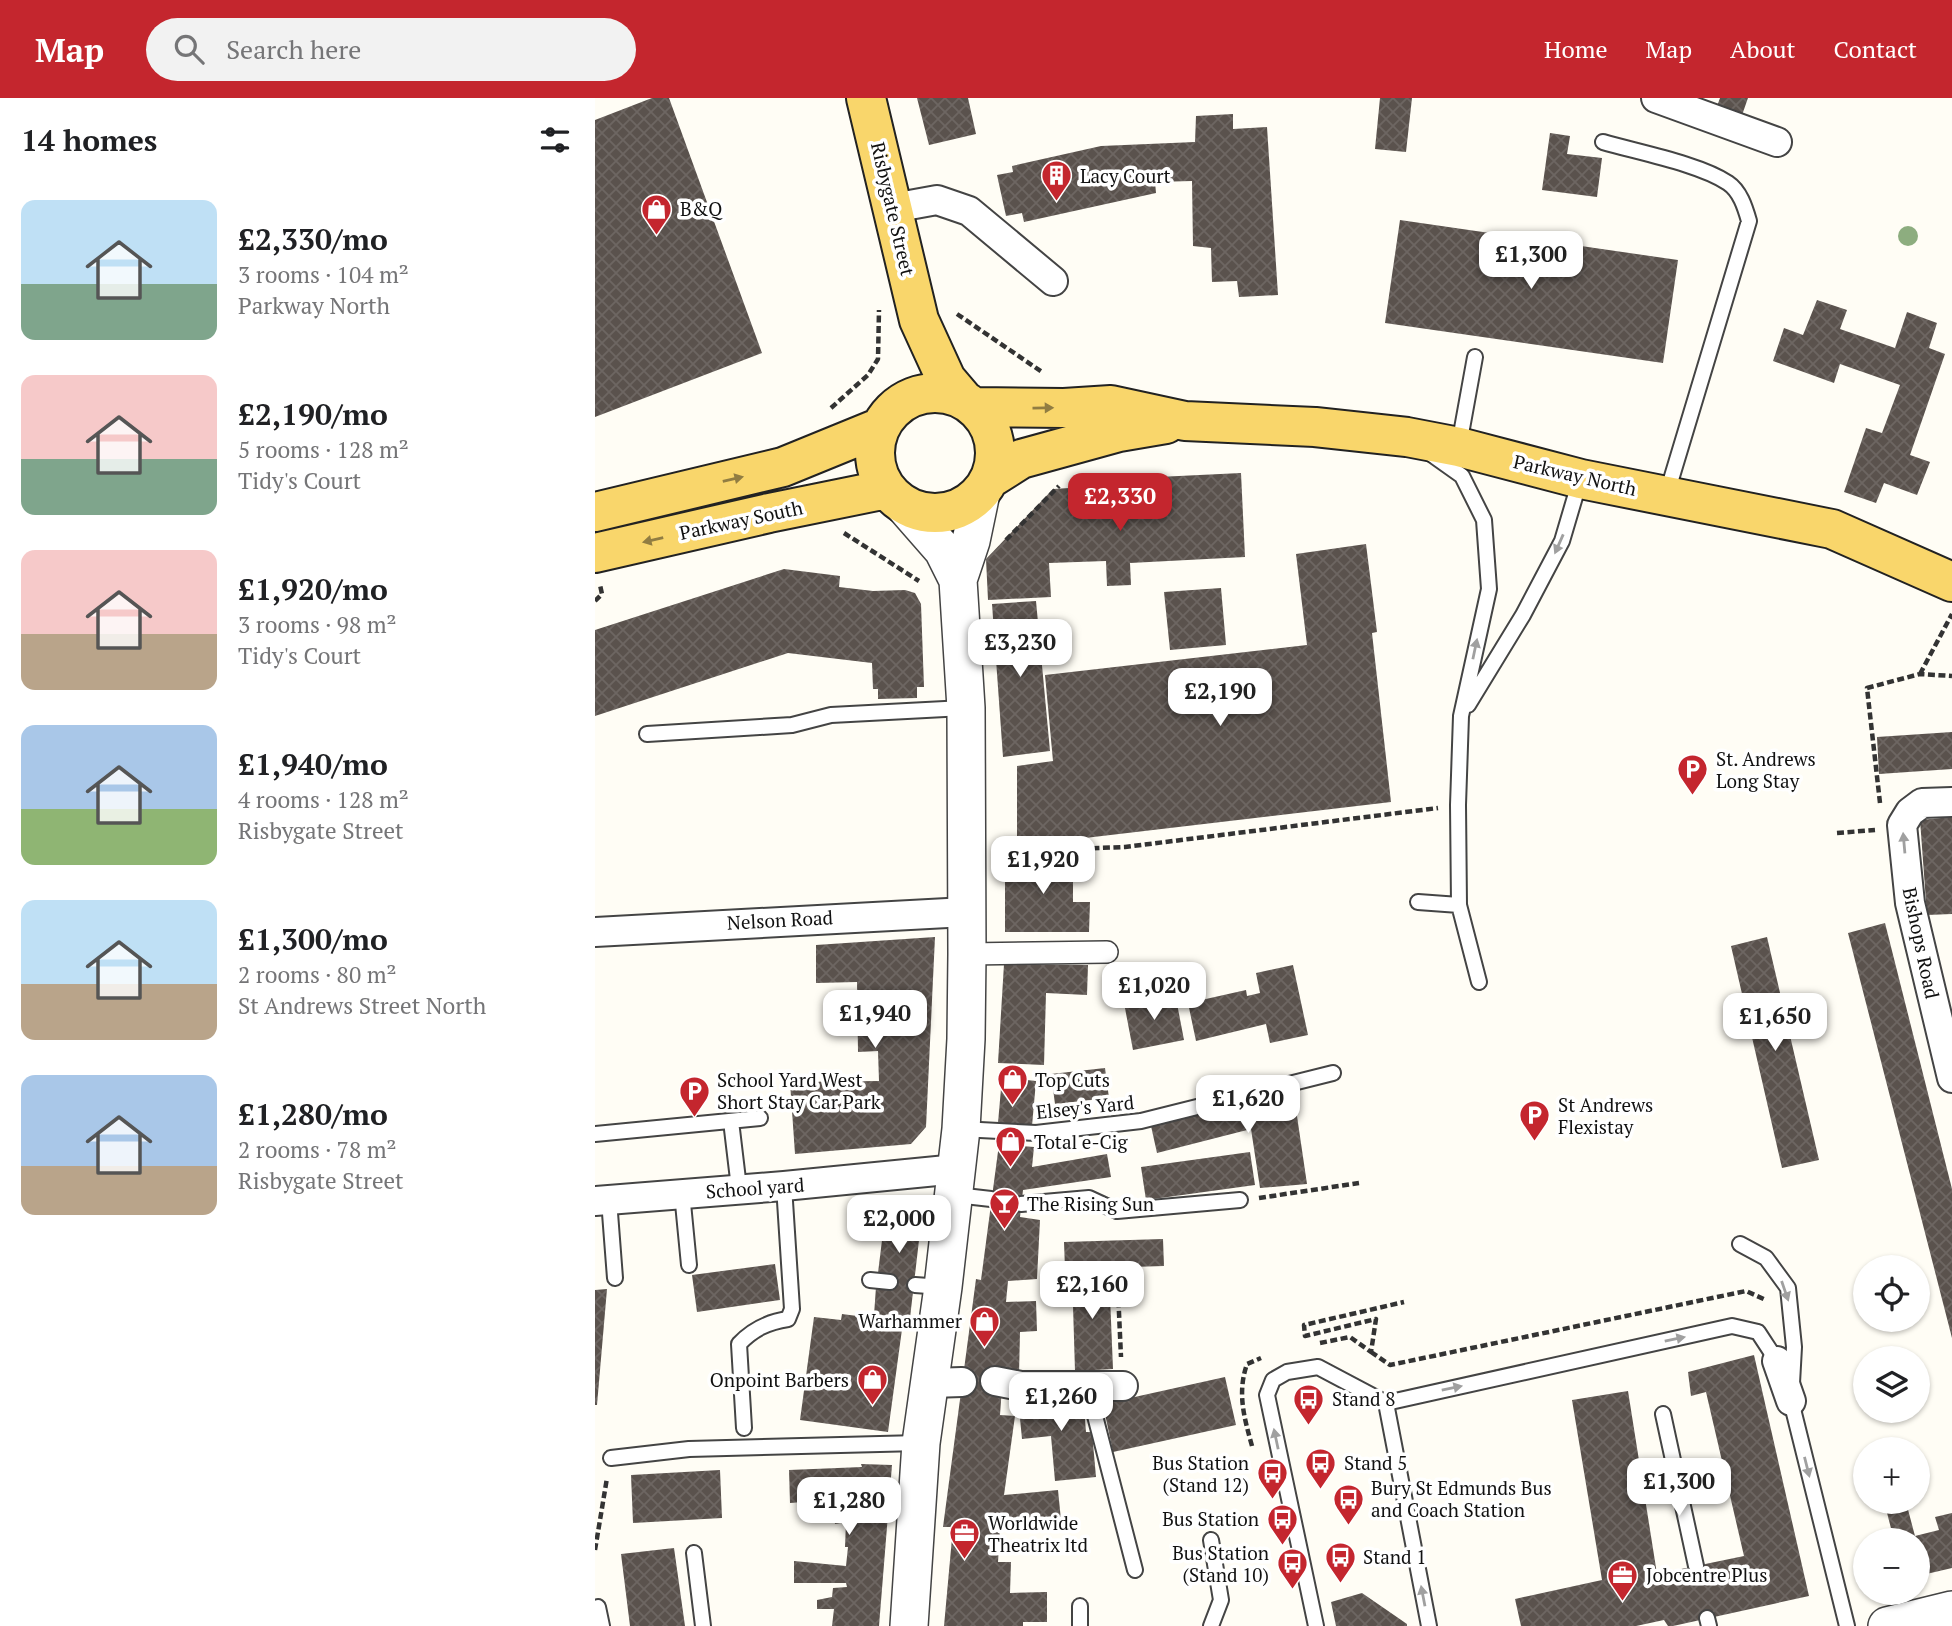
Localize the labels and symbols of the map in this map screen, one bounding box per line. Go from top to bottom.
street label: Risbygate Street [866,139,921,278]
building icon: Lacy Court [1040,159,1074,203]
place label: Lacy Court [1080,163,1171,188]
shop icon: B&Q [640,192,674,236]
place label: B&Q [680,196,723,221]
pin: £1,300 [1474,232,1588,291]
one-way arrow [1033,402,1055,414]
street label: Parkway North [1511,448,1639,501]
one-way arrow [722,473,744,484]
pin: £2,330 [1063,474,1177,533]
street label: Parkway South [677,494,805,545]
one-way arrow [1553,533,1564,554]
one-way arrow [642,534,664,545]
pin: £3,230 [963,620,1077,679]
one-way arrow [1470,638,1481,660]
pin: £2,190 [1163,668,1277,728]
place label: St. Andrews Long Stay [1716,746,1816,793]
parking icon: St. Andrews Long Stay [1676,753,1710,797]
one-way arrow [1898,832,1909,854]
pin: £1,920 [986,836,1100,896]
street label: Bishops Road [1897,885,1946,1001]
street label: Nelson Road [726,904,834,935]
pin: £1,020 [1097,962,1211,1022]
pin: £1,940 [818,990,932,1050]
pin: £1,650 [1718,993,1832,1053]
shop icon: Top Cuts [995,1063,1029,1107]
place label: School Yard West Short Stay Car Park [717,1067,881,1114]
place label: Top Cuts [1035,1067,1110,1092]
parking icon: School Yard West Short Stay Car Park [677,1074,711,1118]
pin: £1,620 [1191,1076,1305,1135]
street label: Elsey's Yard [1035,1089,1136,1124]
place label: St Andrews Flexistay [1558,1092,1653,1139]
parking icon: St Andrews Flexistay [1518,1099,1552,1143]
shop icon: Total e-Cig [994,1125,1028,1169]
place label: Total e-Cig [1034,1129,1128,1154]
street label: School yard [705,1172,805,1203]
bar icon: The Rising Sun [987,1187,1021,1231]
place label: The Rising Sun [1027,1191,1154,1216]
pin: £2,000 [842,1196,956,1255]
pin: £2,160 [1035,1262,1149,1321]
one-way arrow [1781,1281,1791,1302]
shop icon: Warhammer [968,1304,1002,1348]
place label: Warhammer [858,1308,963,1333]
one-way arrow [1664,1334,1686,1345]
shop icon: Onpoint Barbers [855,1363,889,1407]
place label: Onpoint Barbers [710,1367,849,1392]
pin: £1,260 [1004,1374,1118,1433]
bus stop icon: Stand 8 [1292,1382,1326,1426]
one-way arrow [1441,1382,1463,1393]
place label: Stand 8 [1332,1386,1395,1411]
one-way arrow [1271,1428,1282,1450]
bus stop icon: Stand 5 [1304,1446,1338,1490]
place label: Bus Station (Stand 12) [1152,1450,1249,1497]
place label: Stand 5 [1344,1450,1407,1475]
one-way arrow [1802,1456,1813,1478]
bus stop icon: Bus Station (Stand 12) [1255,1457,1289,1501]
pin: £1,300 [1622,1458,1736,1518]
place label: Bury St Edmunds Bus and Coach Station [1371,1475,1552,1522]
pin: £1,280 [792,1478,906,1537]
bus stop icon: Bury St Edmunds Bus and Coach Station [1331,1482,1365,1526]
bus stop icon: Bus Station [1265,1502,1299,1546]
place label: Bus Station [1162,1506,1259,1531]
place label: Worldwide Theatrix ltd [988,1510,1088,1557]
office icon: Worldwide Theatrix ltd [948,1517,982,1561]
place label: Bus Station (Stand 10) [1172,1540,1269,1587]
bus stop icon: Stand 1 [1323,1540,1357,1584]
place label: Stand 1 [1363,1544,1426,1569]
bus stop icon: Bus Station (Stand 10) [1275,1547,1309,1591]
office icon: Jobcentre Plus [1606,1558,1640,1602]
place label: Jobcentre Plus [1646,1562,1767,1587]
one-way arrow [1418,1585,1429,1607]

